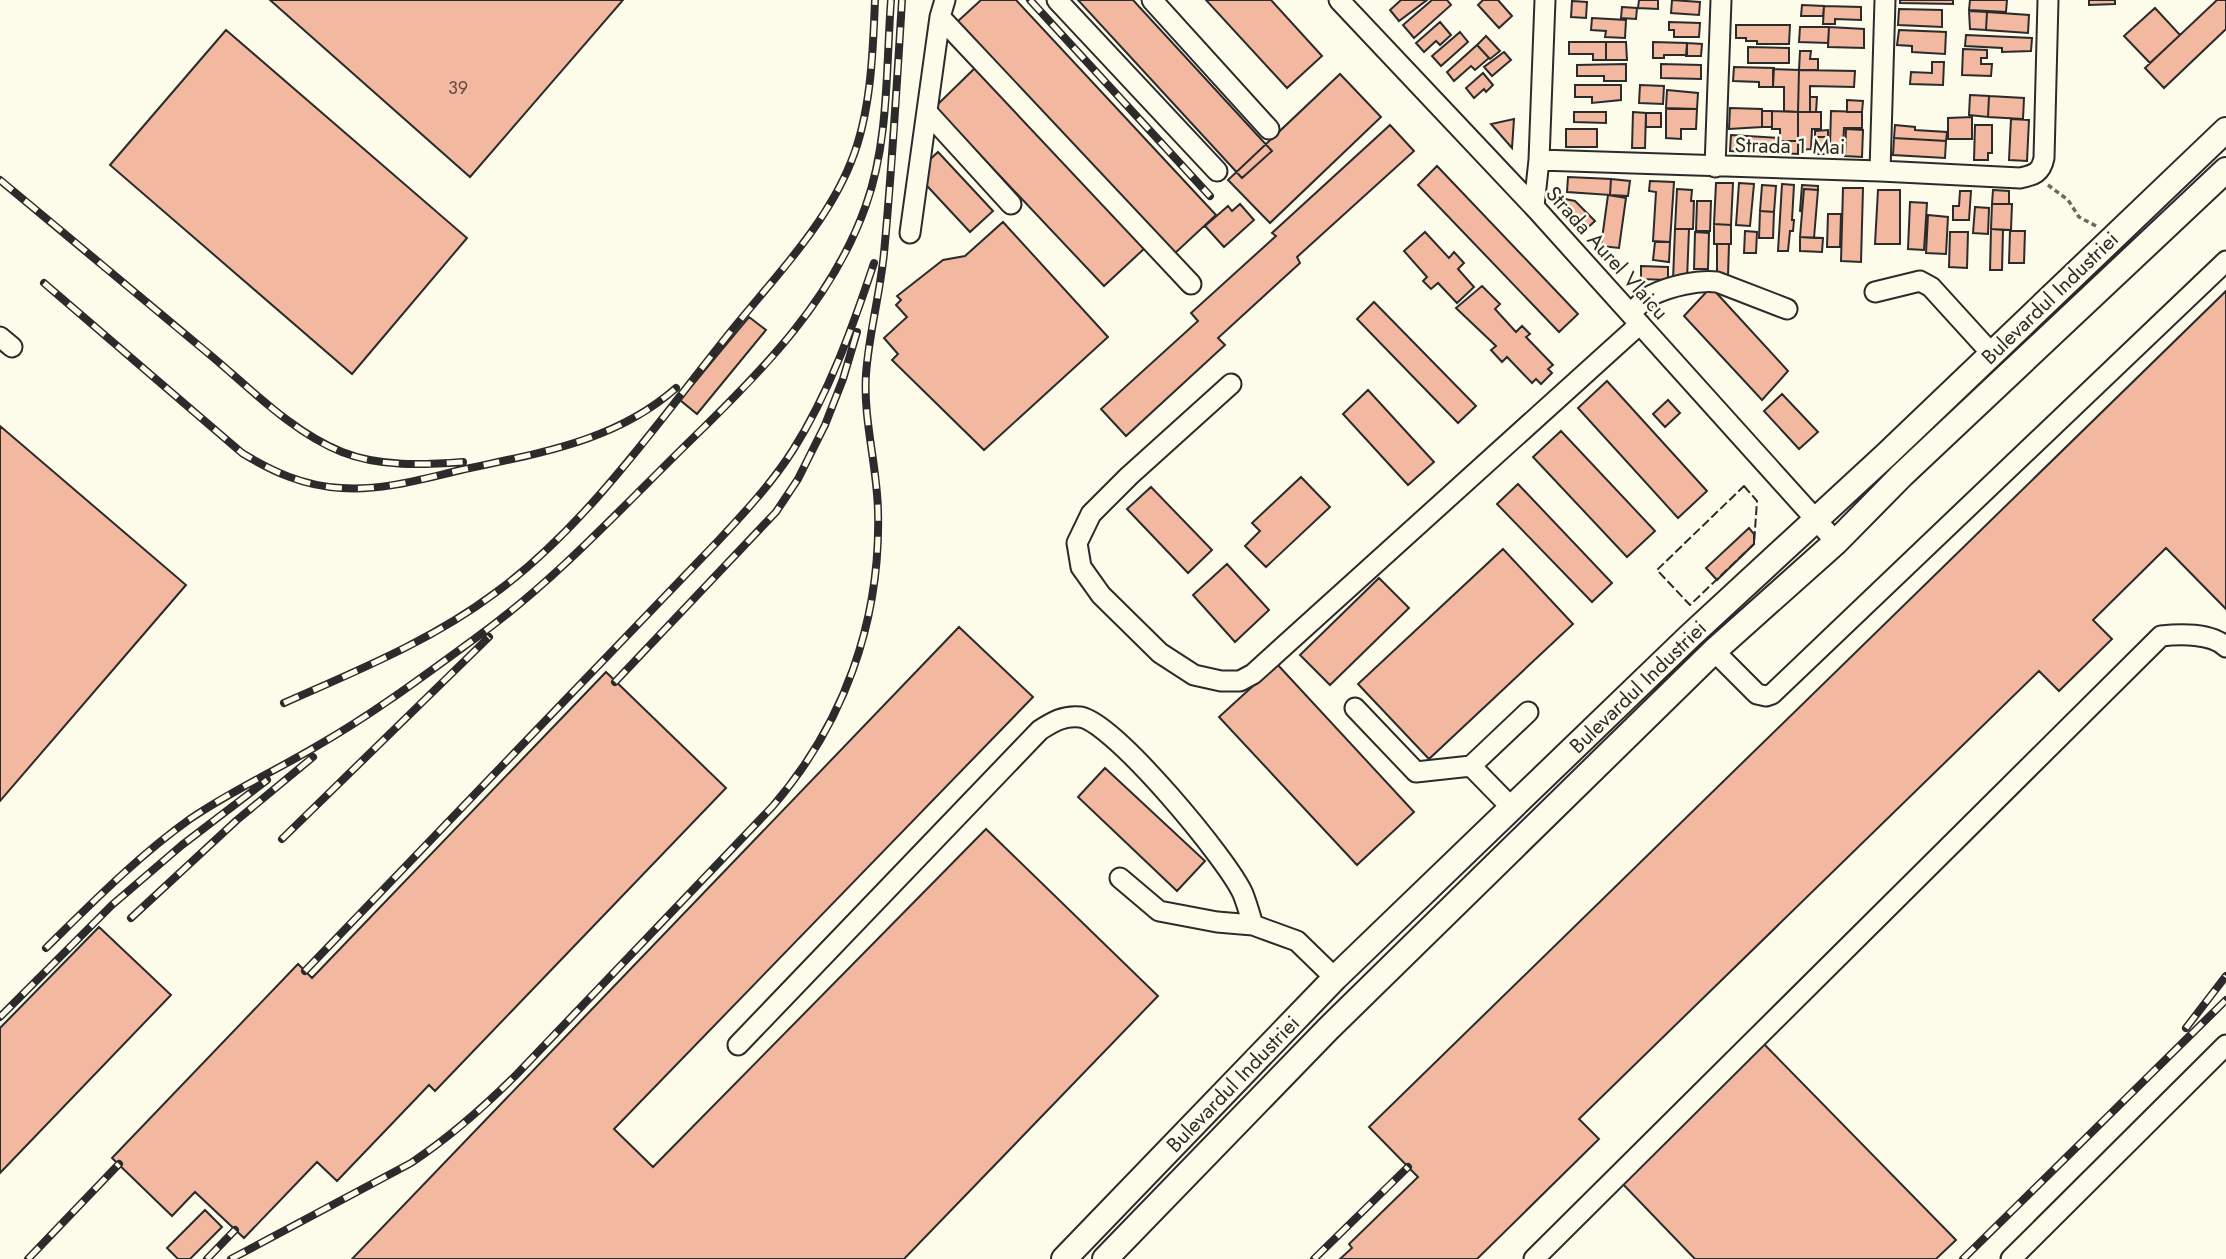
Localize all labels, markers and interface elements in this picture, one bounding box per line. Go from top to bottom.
house number: 39 [448,75,468,101]
street label: Strada 1 Mai [1734,130,1846,162]
street label: Strada Aurel Vlaicu [1539,179,1675,327]
street label: Bulevardul Industriei [1975,225,2125,371]
street label: Bulevardul Industriei [1563,614,1713,760]
street label: Bulevardul Industriei [1160,1009,1306,1159]

